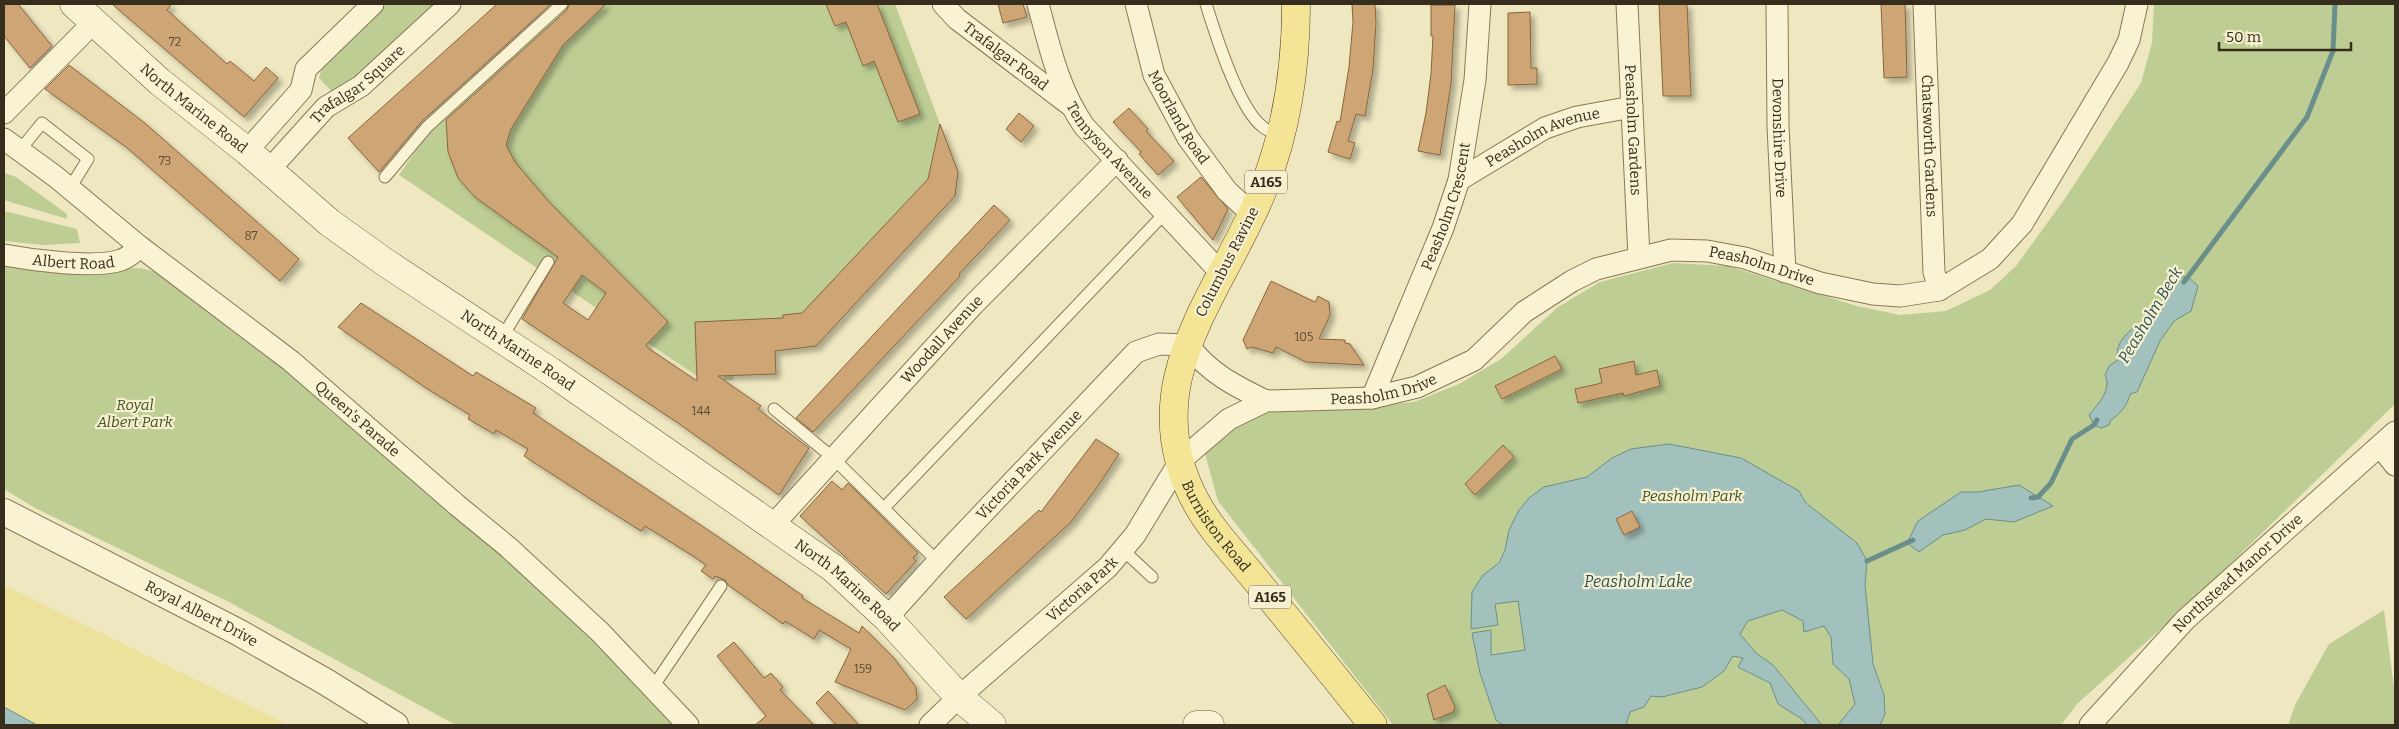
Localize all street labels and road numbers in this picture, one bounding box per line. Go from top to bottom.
street label: Trafalgar Road [960,18,1052,94]
street label: Trafalgar Square [307,41,408,127]
street label: North Marine Road [137,60,251,157]
street label: Peasholm Gardens [1621,64,1645,196]
street label: Moorland Road [1144,67,1213,168]
street label: Chatsworth Gardens [1918,74,1941,218]
street label: Devonshire Drive [1769,78,1790,198]
street label: Tennyson Avenue [1062,99,1157,203]
street label: Peasholm Avenue [1482,104,1601,171]
street label: Peasholm Crescent [1417,141,1474,273]
road number: A165 [1245,170,1287,193]
street label: Columbus Ravine [1191,204,1263,320]
street label: Peasholm Drive [1708,243,1817,289]
street label: Albert Road [31,251,116,273]
street label: Woodall Avenue [897,291,987,387]
street label: North Marine Road [458,306,578,395]
street label: Peasholm Drive [1330,370,1440,408]
street label: Queen's Parade [311,377,404,461]
street label: Victoria Park Avenue [973,406,1085,523]
street label: Burniston Road [1178,478,1254,576]
street label: Northstead Manor Drive [2169,510,2306,636]
street label: North Marine Road [791,535,904,635]
street label: Victoria Park [1043,553,1122,625]
street label: Royal Albert Drive [142,577,261,650]
road number: A165 [1249,586,1291,608]

